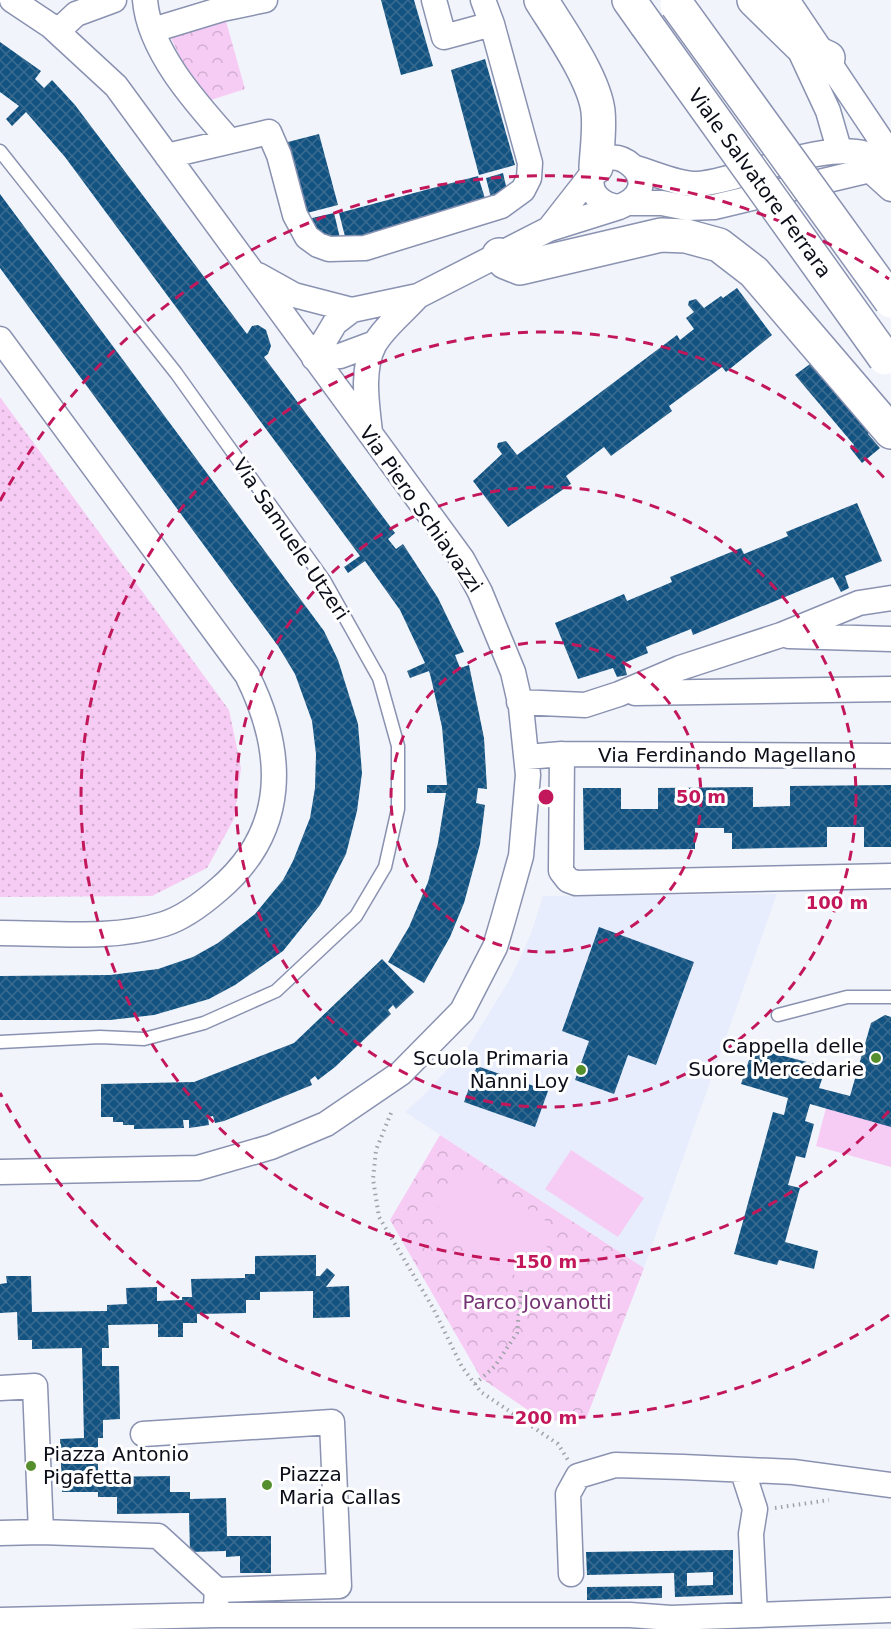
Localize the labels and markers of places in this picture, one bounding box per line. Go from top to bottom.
centre of rings [536,787,556,807]
place label: Cappella delle Suore Mercedarie [688,1034,864,1081]
place label: Scuola Primaria Nanni Loy [413,1046,569,1093]
marker: Cappella delle Suore Mercedarie [869,1051,883,1065]
marker: Scuola Primaria Nanni Loy [574,1063,588,1077]
place label: Piazza Antonio Pigafetta [43,1442,189,1489]
marker: Piazza Antonio Pigafetta [24,1459,38,1473]
place label: Piazza Maria Callas [279,1462,401,1509]
marker: Piazza Maria Callas [260,1478,274,1492]

